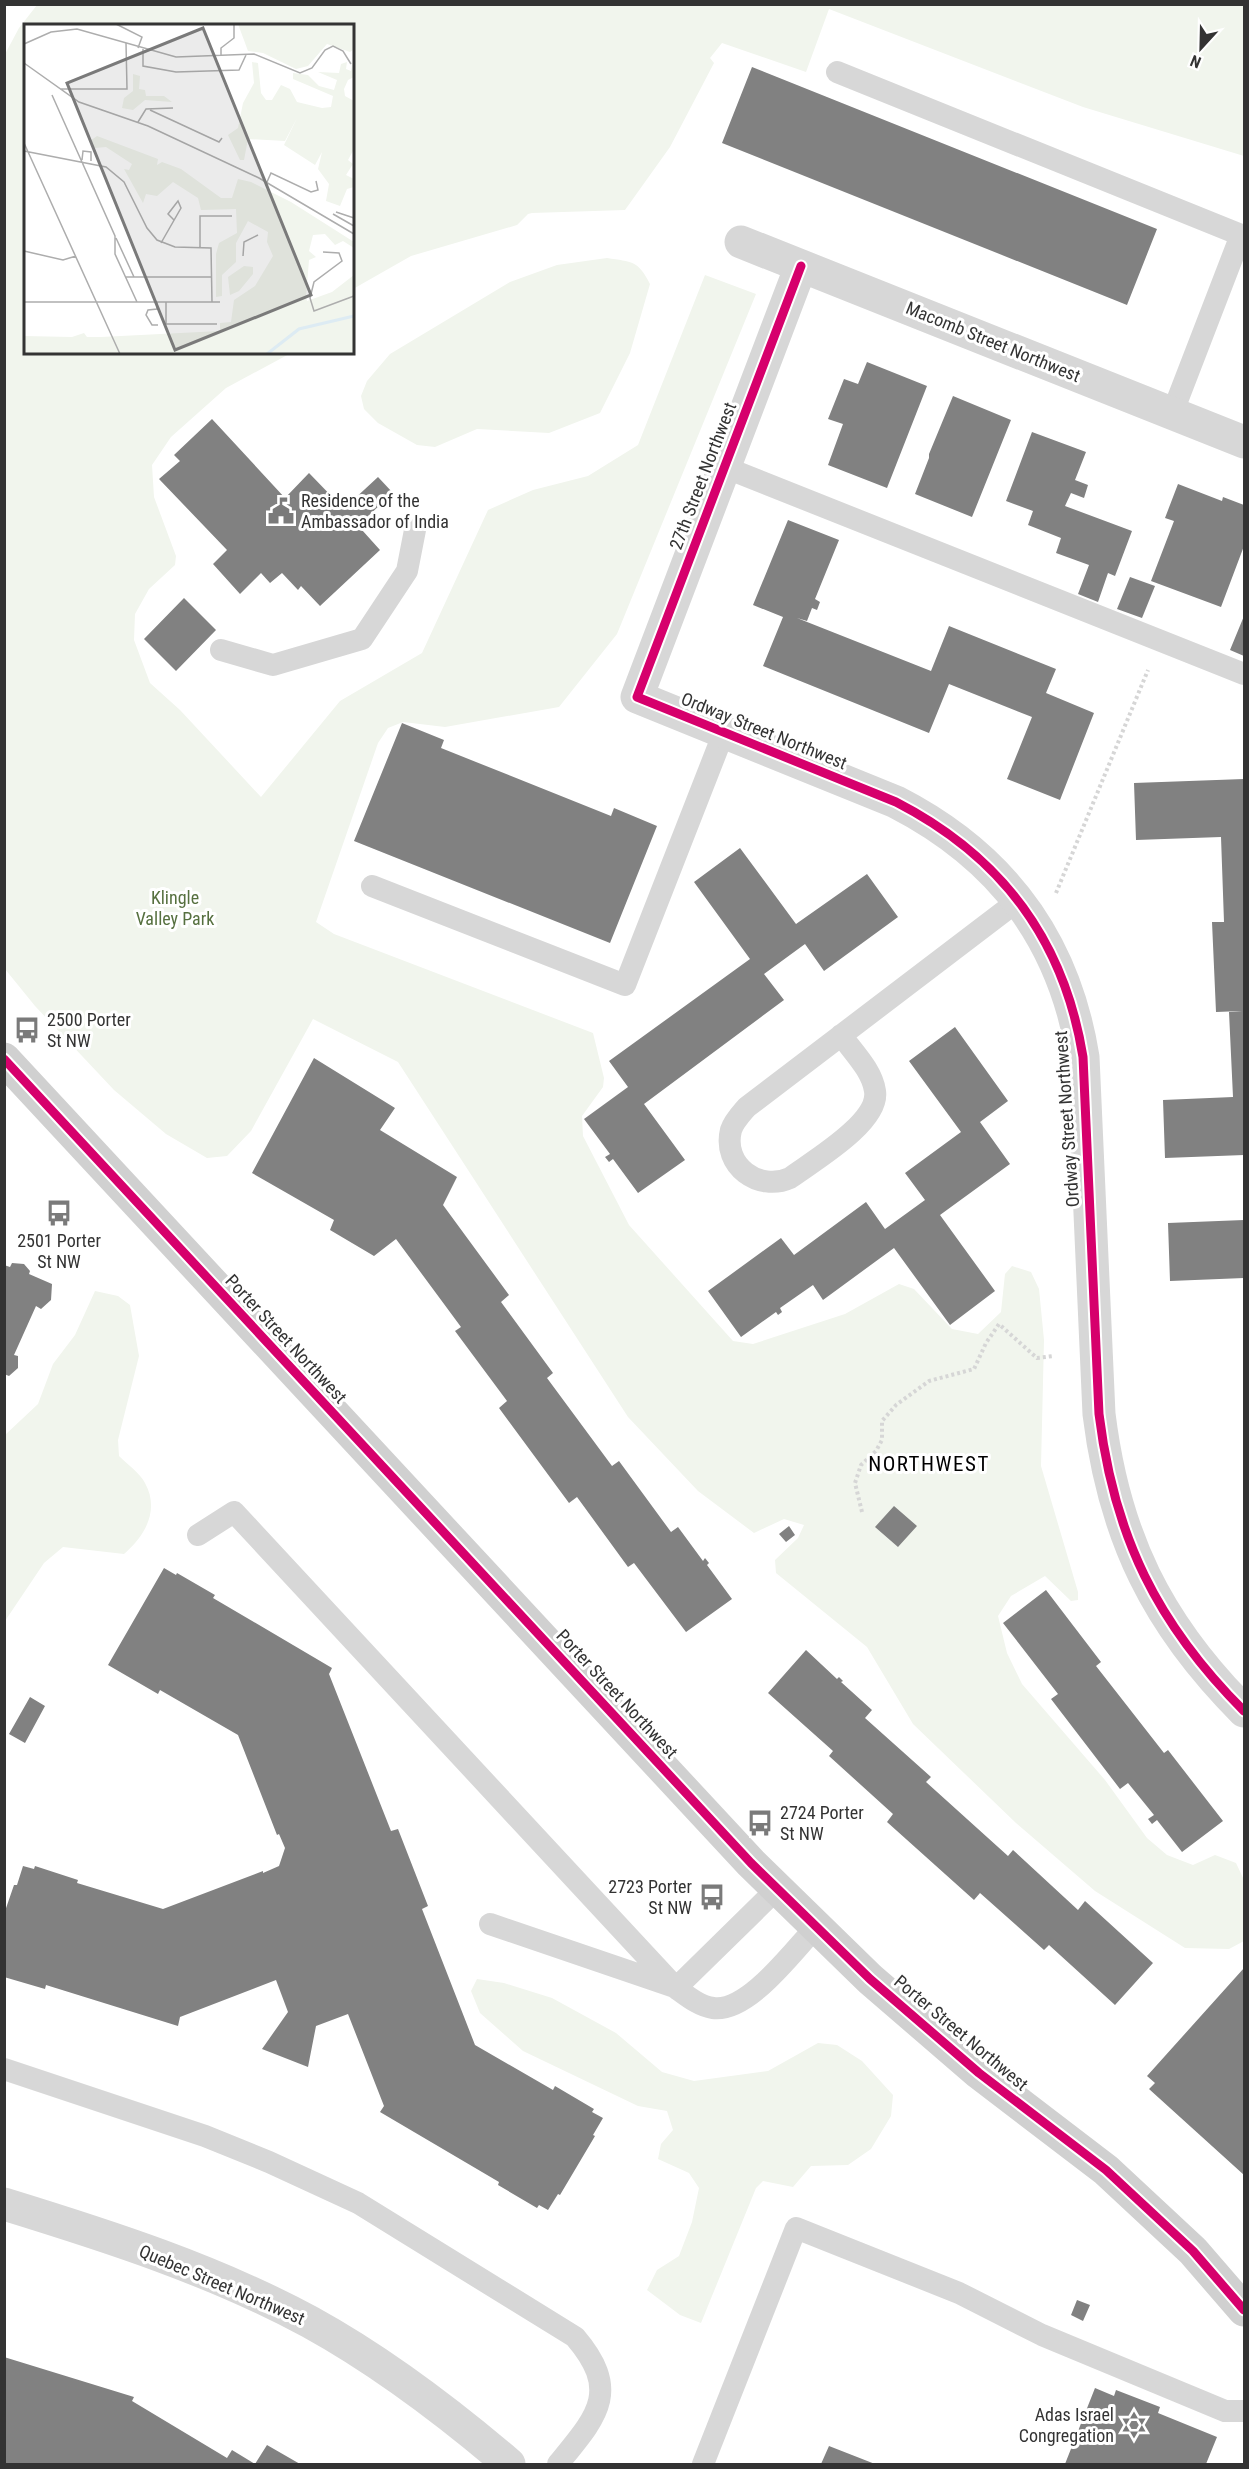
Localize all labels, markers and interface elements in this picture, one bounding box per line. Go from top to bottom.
north arrow [1171,18,1231,78]
inset map [24,24,354,354]
text: N [1187,51,1204,72]
street label: Macomb Street Northwest [903,297,1083,386]
street label: 27th Street Northwest [665,399,740,552]
place label: Residence of the Ambassador of India [301,490,449,532]
public building icon: Residence of the Ambassador of India [266,496,296,526]
street label: Ordway Street Northwest [678,688,850,773]
park label: Klingle Valley Park [136,887,214,929]
place label: 2500 Porter St NW [47,1009,131,1051]
bus stop icon: 2500 Porter St NW [12,1015,42,1045]
street label: Ordway Street Northwest [1050,1030,1083,1208]
bus stop icon: 2501 Porter St NW [44,1198,74,1228]
place label: 2501 Porter St NW [17,1230,101,1272]
street label: Porter Street Northwest [221,1270,351,1407]
district label: NORTHWEST [868,1452,990,1476]
street label: Porter Street Northwest [552,1625,682,1762]
place label: 2724 Porter St NW [780,1802,864,1844]
bus stop icon: 2724 Porter St NW [745,1808,775,1838]
place label: 2723 Porter St NW [608,1876,693,1918]
bus stop icon: 2723 Porter St NW [697,1882,727,1912]
street label: Porter Street Northwest [890,1970,1033,2095]
street label: Quebec Street Northwest [136,2240,308,2329]
place label: Adas Israel Congregation [1019,2404,1114,2446]
synagogue icon: Adas Israel Congregation [1119,2410,1149,2440]

